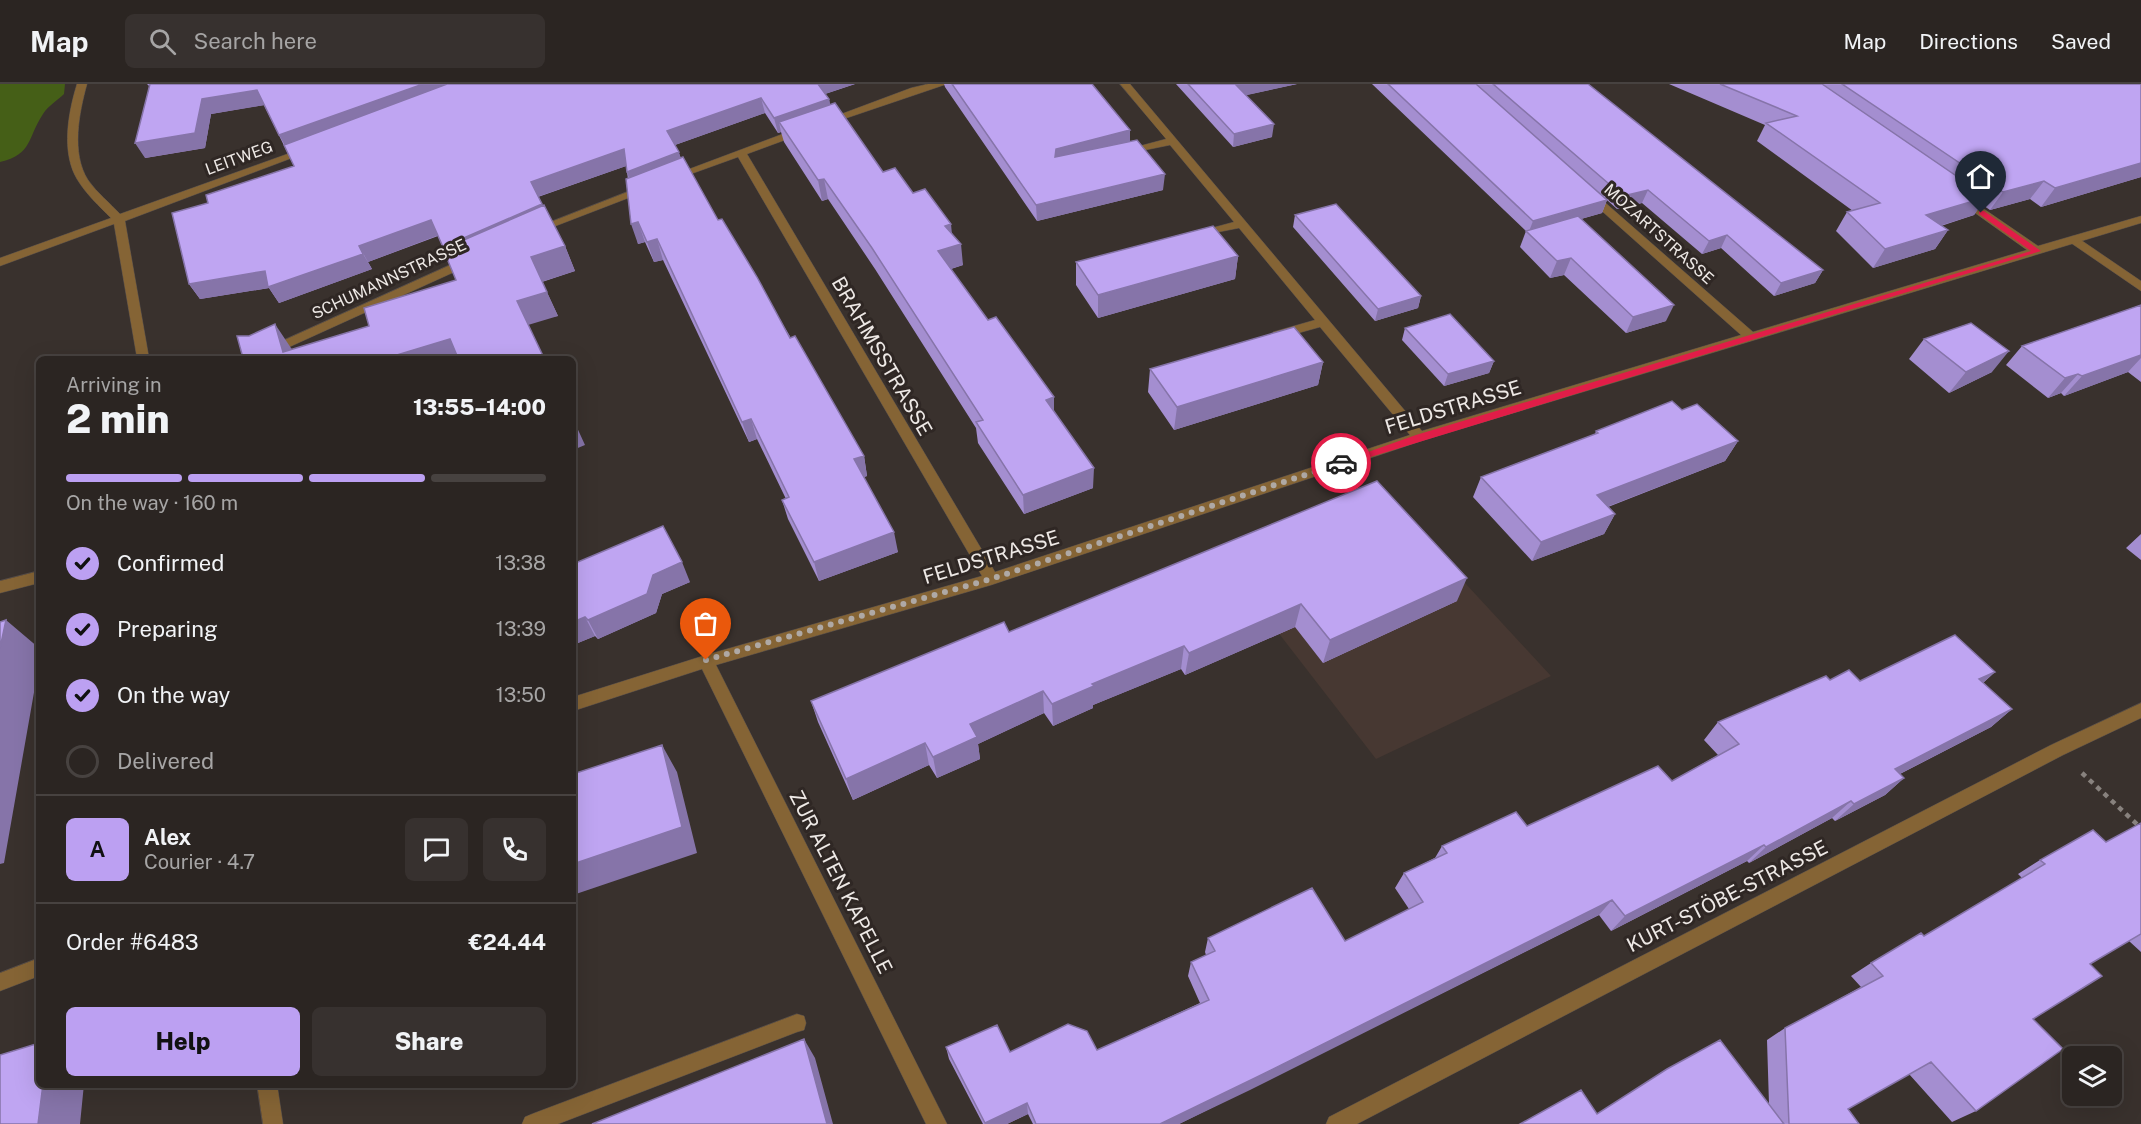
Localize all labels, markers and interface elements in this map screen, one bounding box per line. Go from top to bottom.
search box [125,14,545,68]
text: Map [30,25,89,58]
icon: search [146,25,179,58]
text: Search here [194,28,317,54]
text: Map [1844,29,1886,54]
text: Directions [1919,29,2018,54]
text: Saved [2051,29,2111,54]
street label: LEITWEG [203,137,275,179]
pin [1955,151,2006,213]
icon: home [1964,160,1997,193]
street label: MOZARTSTRASSE [1600,180,1718,288]
street label: SCHUMANNSTRASSE [309,235,469,323]
street label: BRAHMSSTRASSE [827,272,937,440]
text: Arriving in [66,373,161,397]
street label: FELDSTRASSE [1382,375,1524,439]
text: 13:55–14:00 [413,394,546,420]
text: 2 min [66,396,170,442]
courier [1311,433,1371,493]
icon: car [1325,447,1358,480]
text: On the way · 160 m [66,491,238,515]
street label: FELDSTRASSE [920,525,1062,589]
icon: check [66,547,99,580]
text: Confirmed [117,550,224,576]
text: 13:38 [495,551,546,575]
pin [680,598,731,660]
icon: bag [689,607,722,640]
icon: check [66,613,99,646]
text: Preparing [117,616,218,642]
text: 13:39 [496,617,546,641]
icon: check [66,679,99,712]
text: On the way [117,682,230,708]
text: 13:50 [496,683,546,707]
text: Delivered [117,748,214,774]
street label: ZUR ALTEN KAPELLE [784,786,898,978]
button: chat [405,818,468,881]
button: phone [483,818,546,881]
text: Alex [144,824,191,850]
street label: KURT-STÖBE-STRASSE [1622,834,1831,957]
text: A [90,836,105,862]
text: Courier · 4.7 [144,850,255,874]
text: Order #6483 [66,929,199,955]
text: €24.44 [469,929,546,955]
button: Help [66,1007,300,1076]
button: Share [312,1007,546,1076]
map controls [2062,1046,2122,1106]
button: layers [2062,1046,2122,1106]

